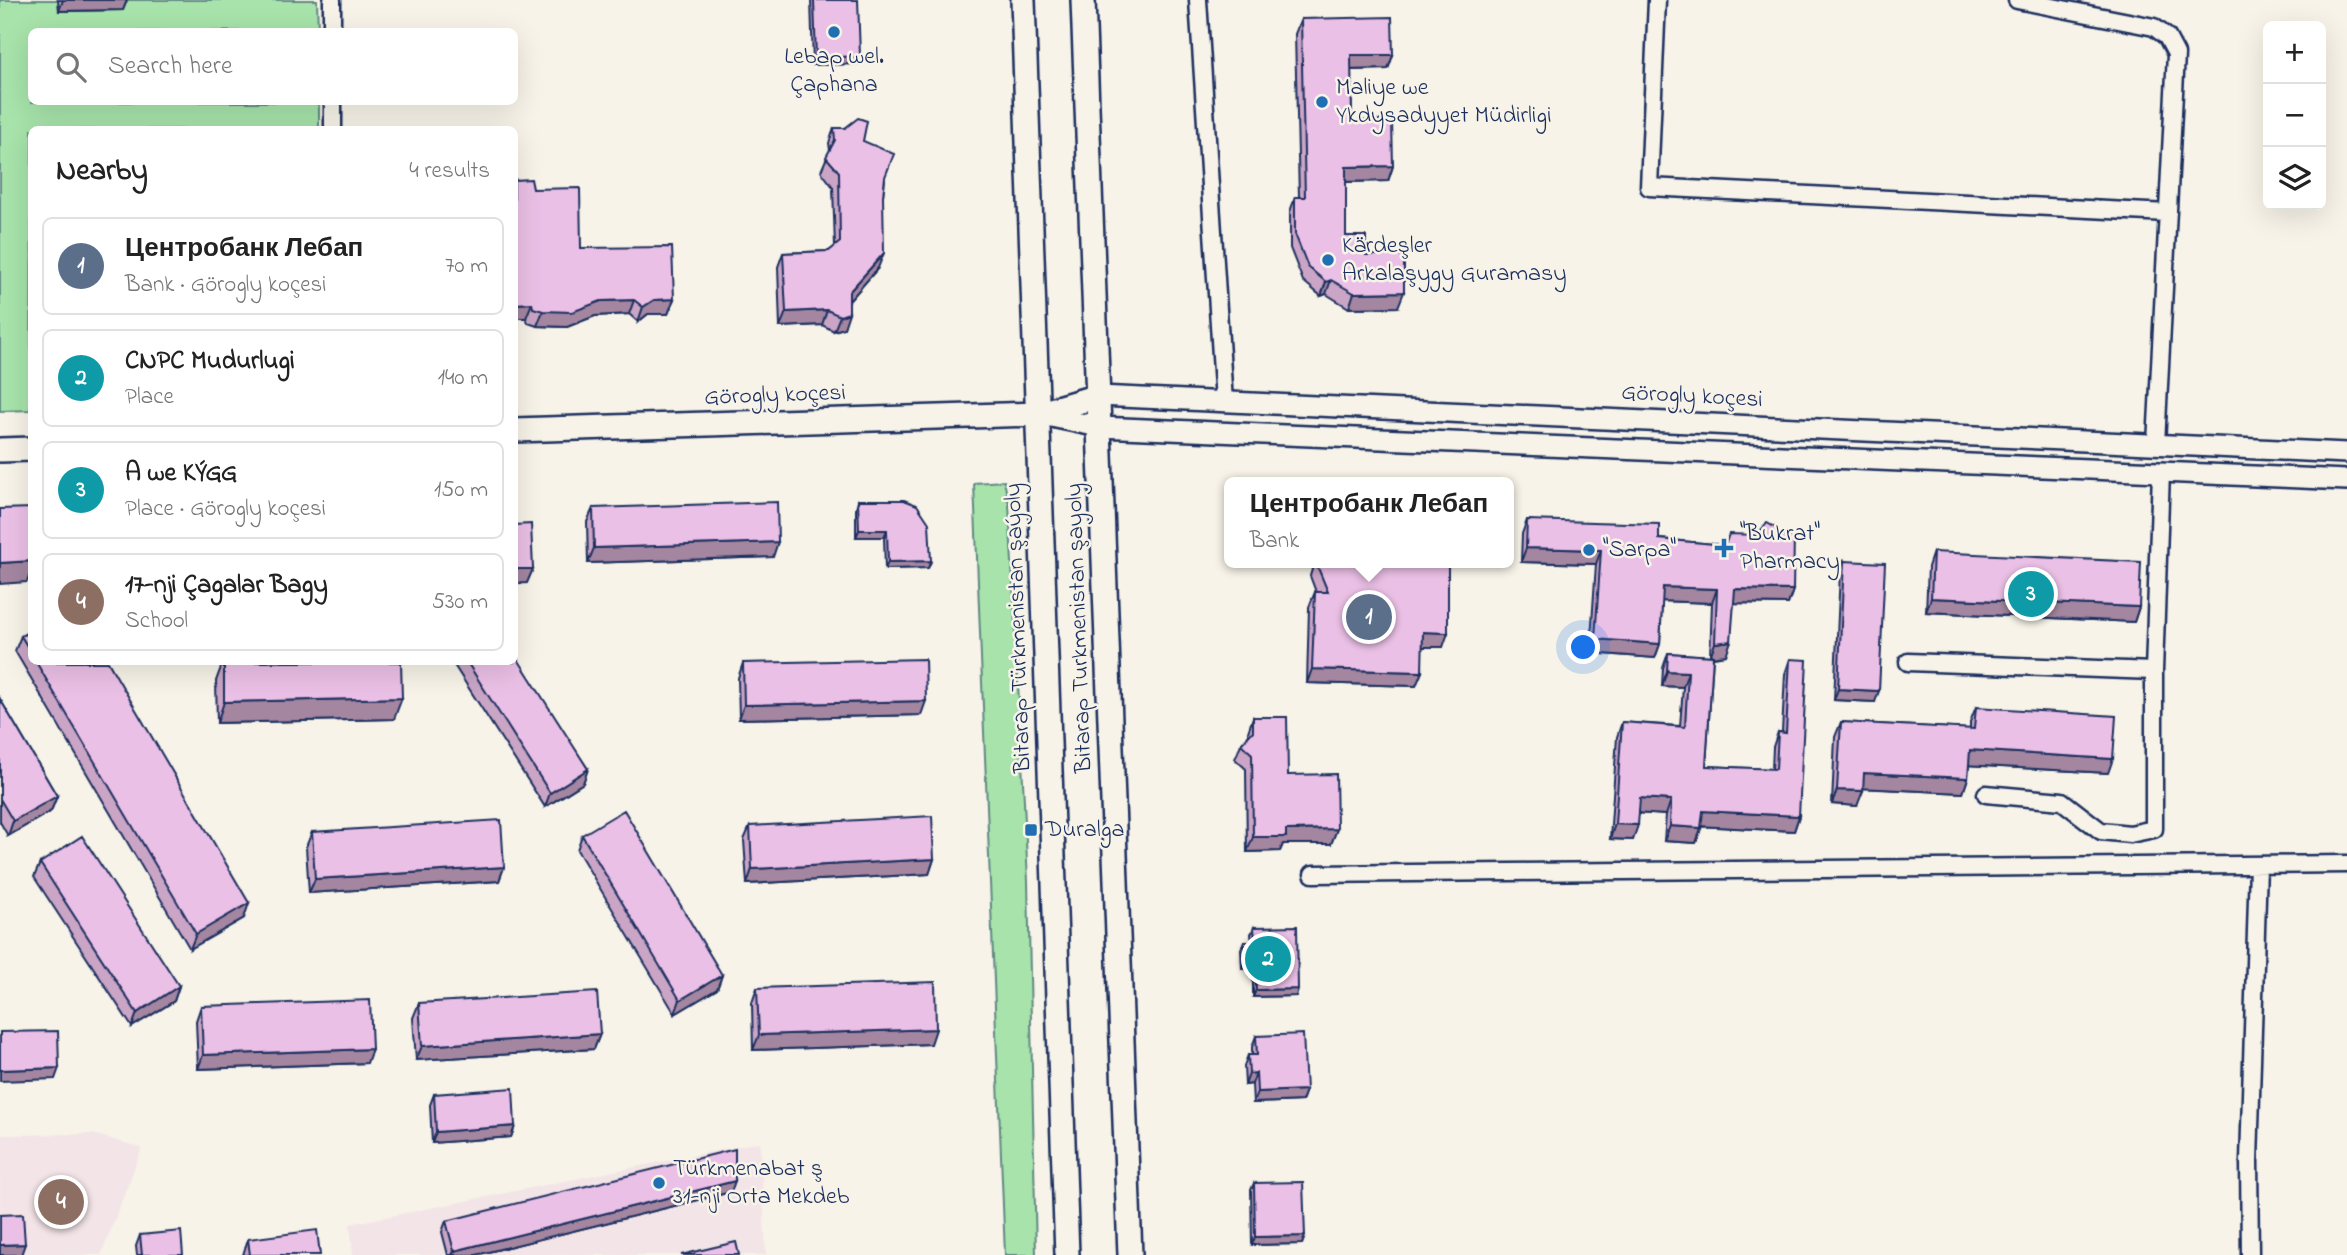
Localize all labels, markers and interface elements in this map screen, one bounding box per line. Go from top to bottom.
map controls [2263,21,2326,210]
button: + [2263,21,2326,84]
marker: Lebap wel. Çaphana [826,24,842,40]
search box [28,28,518,105]
place label: Lebap wel. Çaphana [784,40,884,103]
icon: search [52,48,90,86]
text: Search here [108,48,233,86]
place label: Maliye we Ykdysadyyet Müdirligi [1336,71,1551,135]
button: − [2263,84,2326,147]
marker: Maliye we Ykdysadyyet Müdirligi [1314,94,1330,110]
button: layers [2263,147,2326,210]
text: Nearby [56,150,148,194]
text: 4 results [409,155,490,188]
place label: Kärdeşler Arkalaşygy Guramasy [1342,229,1567,293]
text: Центробанк Лебап [125,231,363,269]
text: 1 [77,250,85,283]
text: 70 m [445,250,488,283]
marker: Kärdeşler Arkalaşygy Guramasy [1320,252,1336,268]
text: Bank · Görogly koçesi [125,269,326,302]
text: CNPC Mudurlugi [125,343,295,381]
text: 2 [75,362,87,395]
text: 140 m [438,362,488,395]
street label: Görogly koçesi [704,376,846,417]
street label: Görogly koçesi [1620,376,1764,419]
text: Place [125,381,174,414]
text: A we KÝGG [125,455,237,493]
text: 3 [76,474,86,507]
text: 150 m [434,474,488,507]
popup [1224,477,1514,568]
street label: Bitarap Türkmenistan şaýoly [996,483,1043,774]
street label: Bitarap Turkmenistan şayoly [1057,483,1104,774]
text: Центробанк Лебап [1250,487,1488,525]
text: Place · Görogly koçesi [125,493,326,526]
place label: "Bukrat" Pharmacy [1740,517,1840,581]
text: Bank [1250,525,1299,558]
place label: "Sarpa" [1603,533,1676,568]
marker: "Bukrat" Pharmacy [1714,538,1734,558]
marker: "Sarpa" [1581,542,1597,558]
text: 17-nji Çagalar Bagy [125,567,328,605]
pin: 3 [2008,568,2054,620]
text: 4 [76,586,86,619]
text: 530 m [432,586,488,619]
pin: 1 [1346,591,1392,643]
text: School [125,605,188,638]
your location [1566,630,1600,664]
place label: Duralga [1044,813,1124,848]
marker: Duralga [1023,822,1039,838]
pin: 2 [1245,933,1291,985]
place label: Türkmenabat ş 31-nji Orta Mekdeb [673,1152,850,1215]
marker: Türkmenabat ş 31-nji Orta Mekdeb [651,1175,667,1191]
pin: 4 [38,1176,84,1228]

